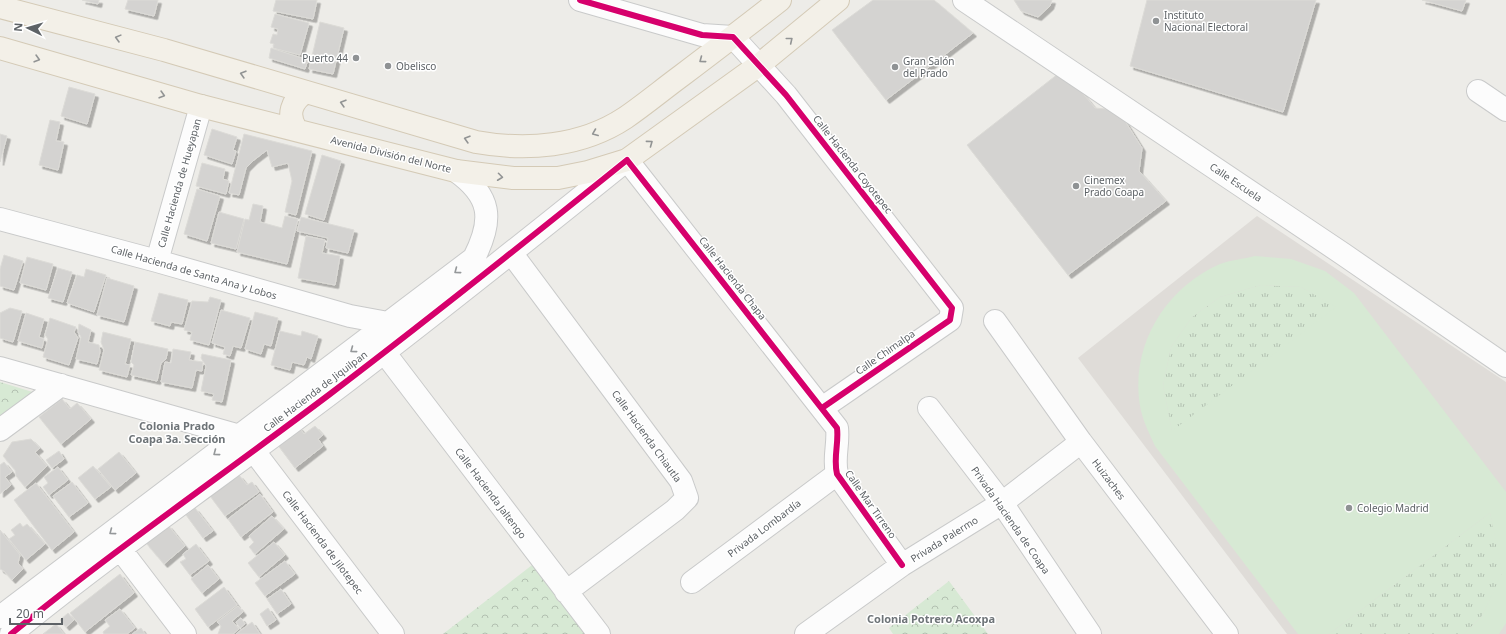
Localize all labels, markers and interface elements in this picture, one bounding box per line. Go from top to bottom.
north arrow [8,8,48,48]
place label: Instituto Nacional Electoral [1164,8,1248,34]
marker: Instituto Nacional Electoral [1151,16,1161,26]
text: N [10,22,25,32]
one-way arrow [115,34,122,43]
one-way arrow [785,37,792,44]
place label: Puerto 44 [302,51,348,65]
marker: Puerto 44 [351,53,361,63]
one-way arrow [34,54,41,63]
place label: Gran Salón del Prado [903,54,955,80]
one-way arrow [699,55,706,63]
place label: Obelisco [396,59,436,73]
marker: Obelisco [383,61,393,71]
marker: Gran Salón del Prado [890,62,900,72]
one-way arrow [240,70,247,79]
one-way arrow [159,90,166,99]
one-way arrow [339,99,346,108]
street label: Calle Hacienda Coyotepec [810,112,896,216]
street label: Calle Hacienda de Hueyapan [154,117,204,249]
one-way arrow [591,128,598,136]
street label: Avenida División del Norte [329,132,453,176]
one-way arrow [464,135,471,144]
one-way arrow [646,141,653,148]
street label: Calle Escuela [1207,159,1265,205]
one-way arrow [497,172,503,181]
place label: Cinemex Prado Coapa [1084,173,1144,199]
marker: Cinemex Prado Coapa [1071,181,1081,191]
street label: Calle Hacienda Chapa [696,234,770,322]
street label: Calle Hacienda de Santa Ana y Lobos [109,242,279,303]
one-way arrow [454,266,461,273]
street label: Calle Chimalpa [852,326,918,378]
one-way arrow [351,345,358,352]
street label: Calle Hacienda de Jiquilpan [260,347,370,435]
street label: Calle Hacienda Chiautla [609,387,685,485]
district label: Colonia Prado Coapa 3a. Sección [128,418,226,446]
street label: Calle Hacienda Jaltengo [452,445,530,541]
one-way arrow [213,449,220,456]
street label: Huizaches [1089,456,1129,503]
street label: Privada Hacienda de Coapa [968,463,1054,577]
street label: Calle Mar Tirreno [842,467,900,541]
street label: Calle Hacienda de Jilotepec [279,487,367,597]
street label: Privada Lombardía [724,496,804,560]
place label: Colegio Madrid [1357,501,1429,515]
marker: Colegio Madrid [1344,503,1354,513]
street label: Privada Palermo [908,513,980,565]
one-way arrow [110,527,117,534]
scale bar [10,600,62,626]
text: 20 m [16,605,44,622]
district label: Colonia Potrero Acoxpa [867,611,995,626]

